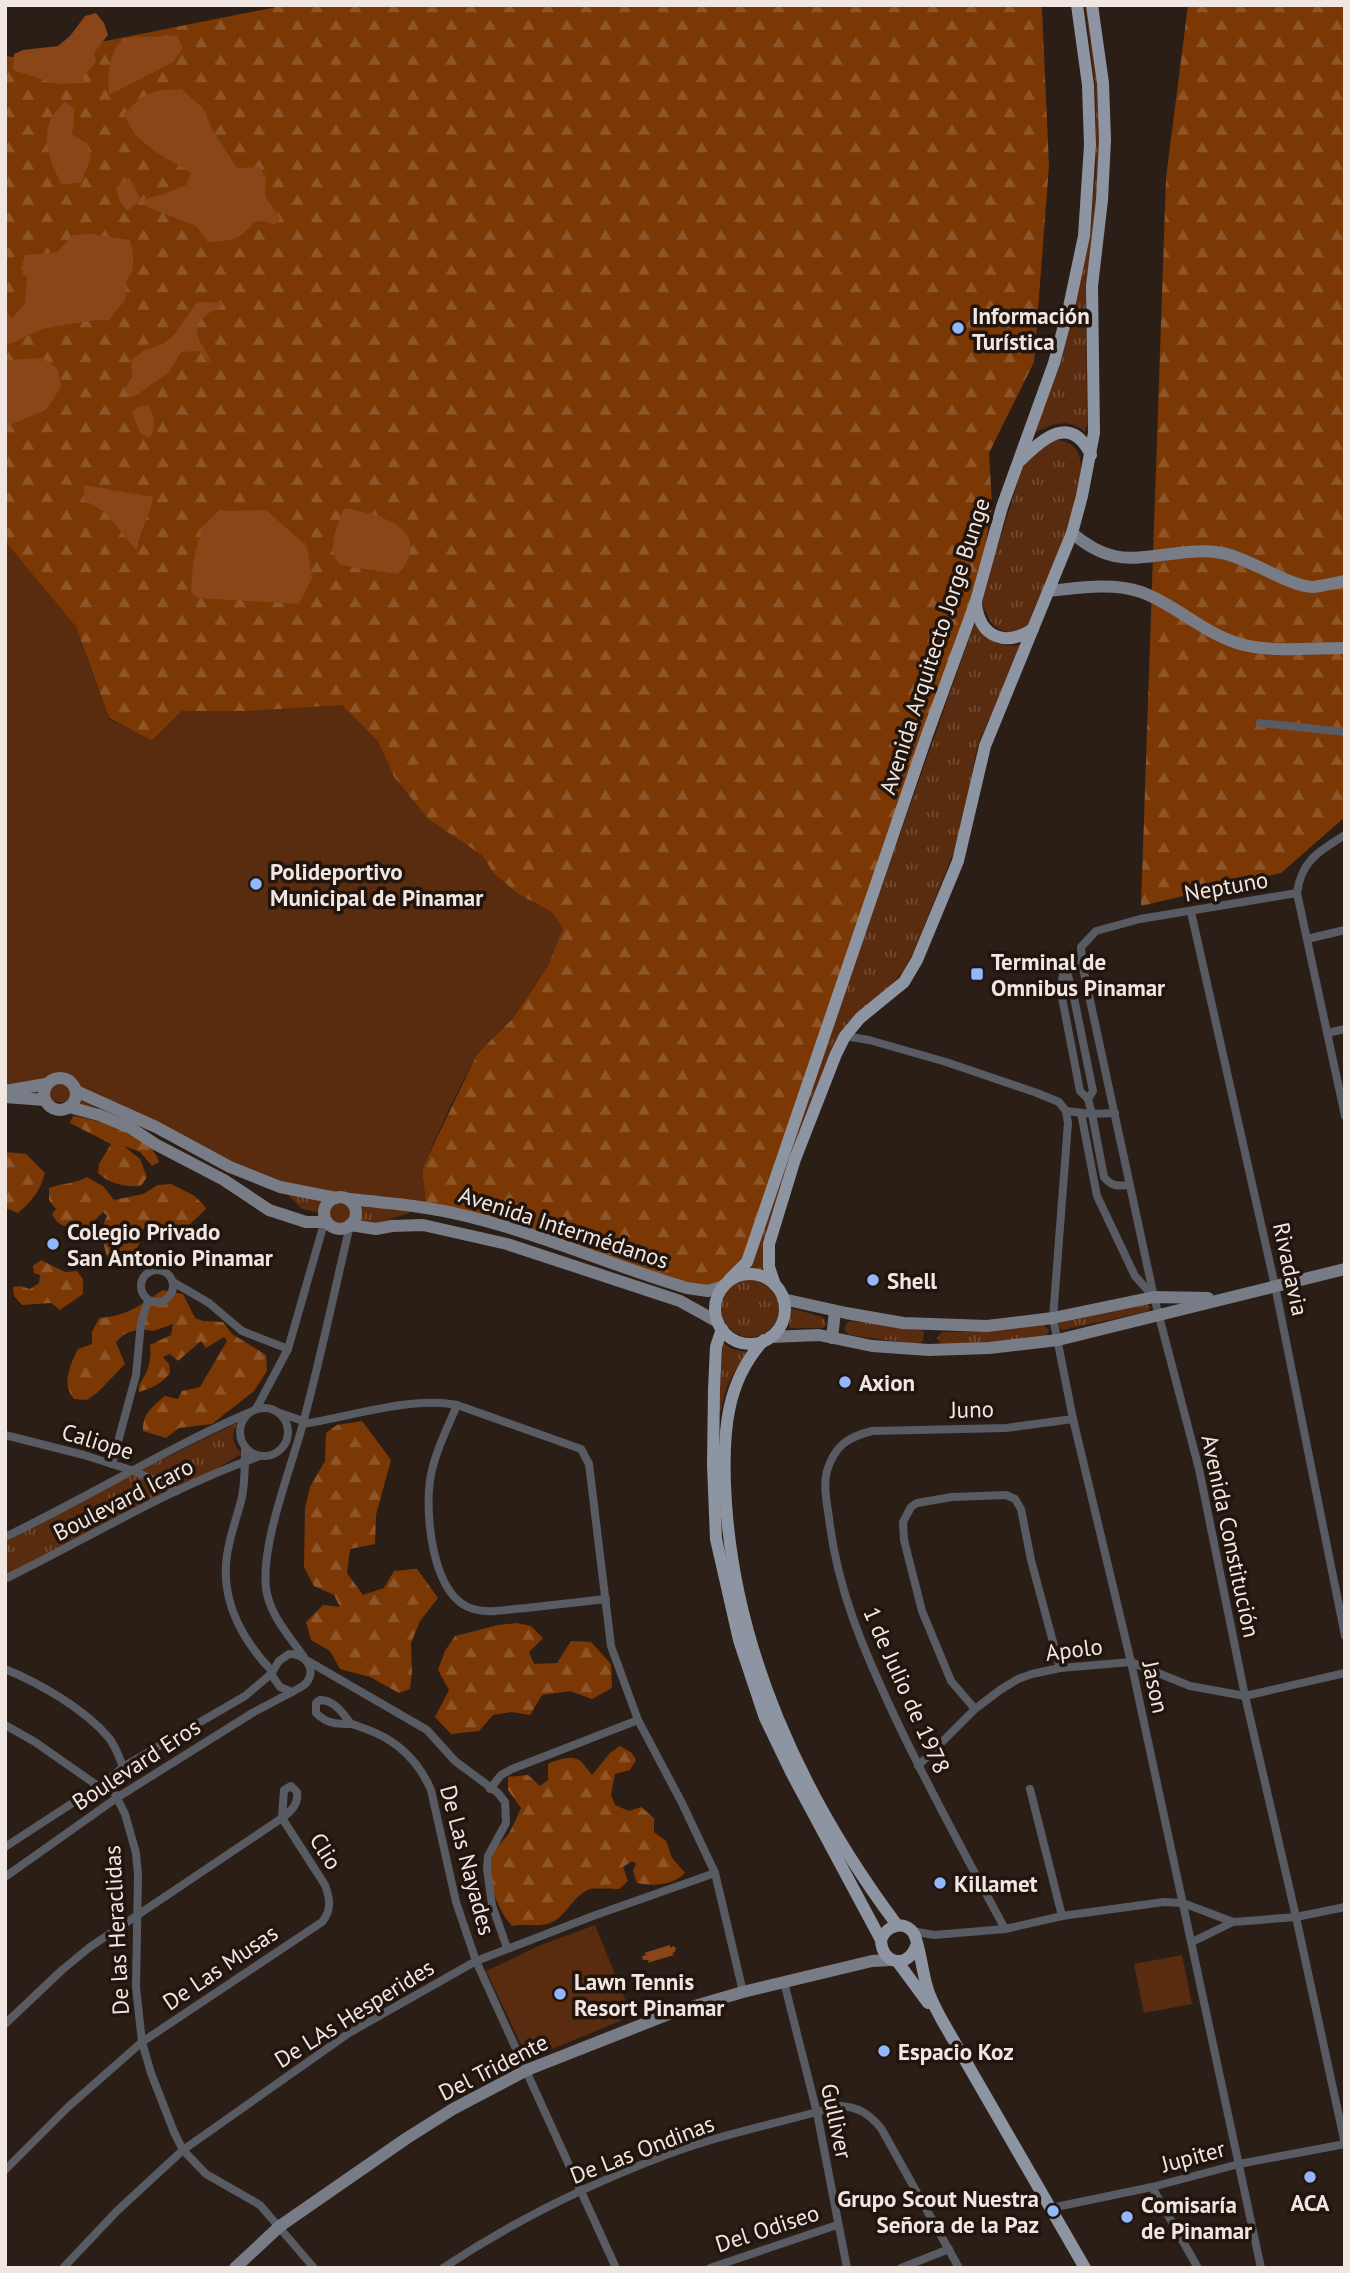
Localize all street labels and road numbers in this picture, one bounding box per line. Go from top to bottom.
street label: Avenida Arquitecto Jorge Bunge [872,494,996,798]
street label: Neptuno [1182,864,1270,908]
street label: Avenida Intermédanos [455,1179,673,1275]
street label: Rivadavia [1267,1220,1315,1318]
street label: Juno [949,1394,994,1424]
street label: Caliope [59,1416,137,1466]
street label: Avenida Constitución [1195,1432,1267,1640]
street label: Boulevard Icaro [48,1451,198,1547]
street label: 1 de Julio de 1978 [857,1602,957,1778]
street label: Apolo [1044,1631,1104,1667]
street label: Jason [1136,1657,1176,1716]
street label: Boulevard Eros [66,1712,206,1816]
street label: De Las Nayades [434,1782,502,1938]
street label: Clio [304,1827,348,1875]
street label: De las Heraclidas [97,1844,135,2016]
street label: De Las Musas [157,1918,283,2016]
street label: De LAs Hesperides [269,1952,439,2074]
street label: Del Tridente [433,2027,553,2107]
street label: Gulliver [815,2081,859,2162]
street label: De Las Ondinas [566,2108,718,2190]
street label: Jupiter [1157,2134,1228,2179]
street label: Del Odiseo [711,2198,823,2258]

